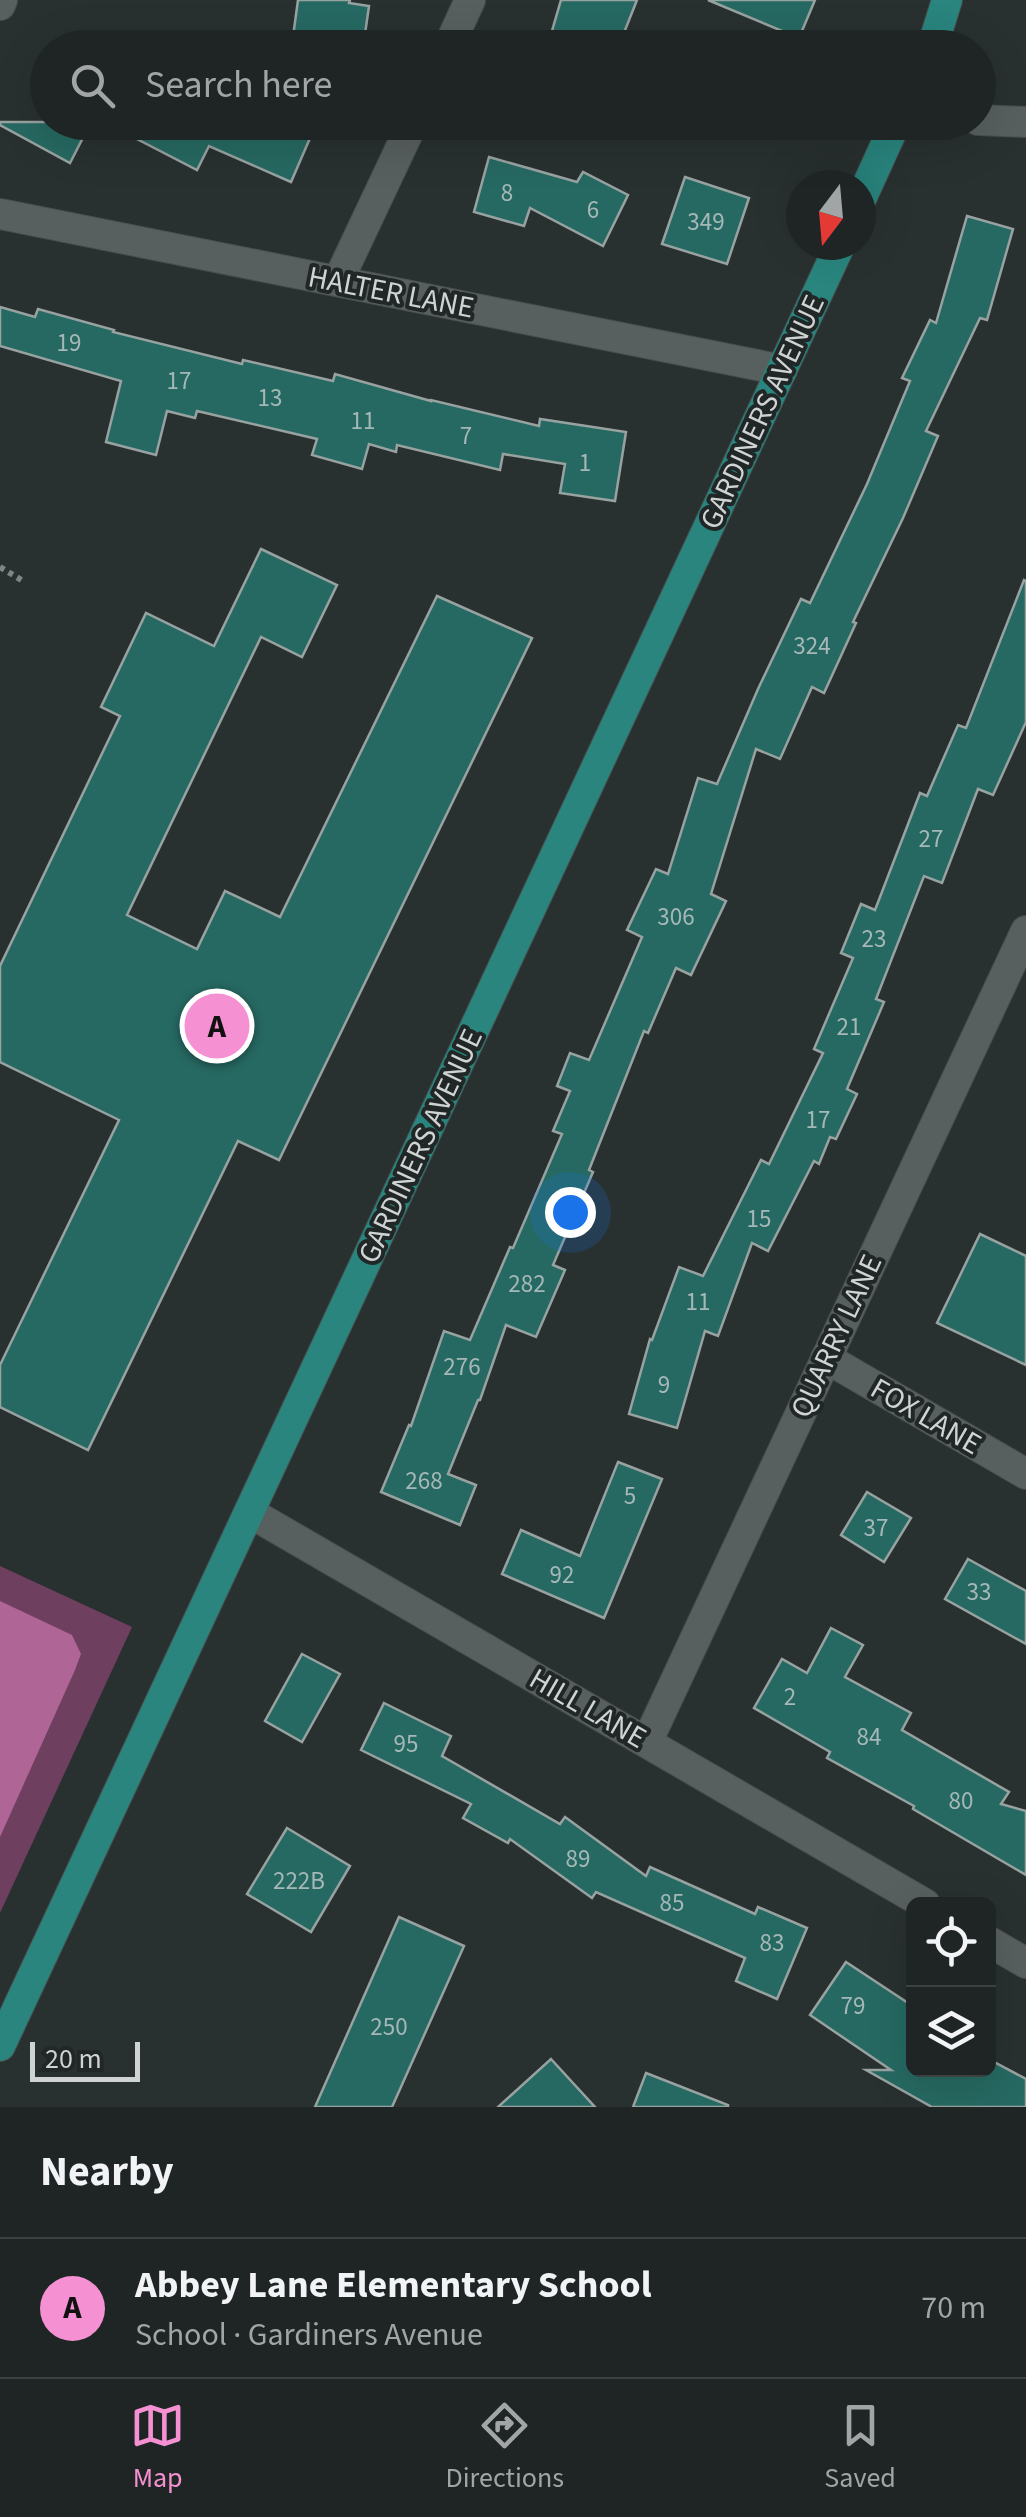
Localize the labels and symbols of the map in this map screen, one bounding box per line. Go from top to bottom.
north arrow [786,170,876,260]
house number: 8 [501,175,513,211]
house number: 6 [587,192,599,228]
house number: 349 [687,204,725,240]
street label: HALTER LANE [304,255,477,330]
street label: GARDINERS AVENUE [689,288,836,536]
house number: 19 [57,325,81,361]
house number: 17 [167,363,191,399]
house number: 13 [258,380,282,416]
house number: 11 [351,403,375,439]
house number: 7 [460,418,472,454]
house number: 1 [579,445,591,481]
house number: 324 [793,628,831,664]
house number: 27 [919,821,943,857]
house number: 306 [657,899,695,935]
house number: 23 [862,921,886,957]
pin: A [184,988,250,1064]
house number: 21 [837,1009,861,1045]
street label: GARDINERS AVENUE [347,1022,494,1270]
house number: 17 [806,1102,830,1138]
your location [545,1187,596,1238]
house number: 15 [747,1201,771,1237]
street label: QUARRY LANE [780,1248,893,1425]
house number: 282 [508,1266,546,1302]
house number: 11 [686,1284,710,1320]
house number: 276 [443,1349,481,1385]
house number: 9 [658,1367,670,1403]
street label: FOX LANE [862,1367,989,1465]
house number: 268 [405,1463,443,1499]
house number: 5 [624,1478,636,1514]
house number: 37 [864,1510,888,1546]
house number: 92 [550,1557,574,1593]
house number: 33 [967,1574,991,1610]
street label: HILL LANE [521,1658,654,1759]
house number: 2 [784,1679,796,1715]
house number: 84 [857,1719,881,1755]
house number: 95 [394,1726,418,1762]
house number: 80 [949,1783,973,1819]
house number: 89 [566,1841,590,1877]
house number: 222B [273,1863,325,1899]
house number: 85 [660,1885,684,1921]
house number: 83 [760,1925,784,1961]
house number: 79 [841,1988,865,2024]
house number: 250 [370,2009,408,2045]
scale bar [30,2037,140,2082]

